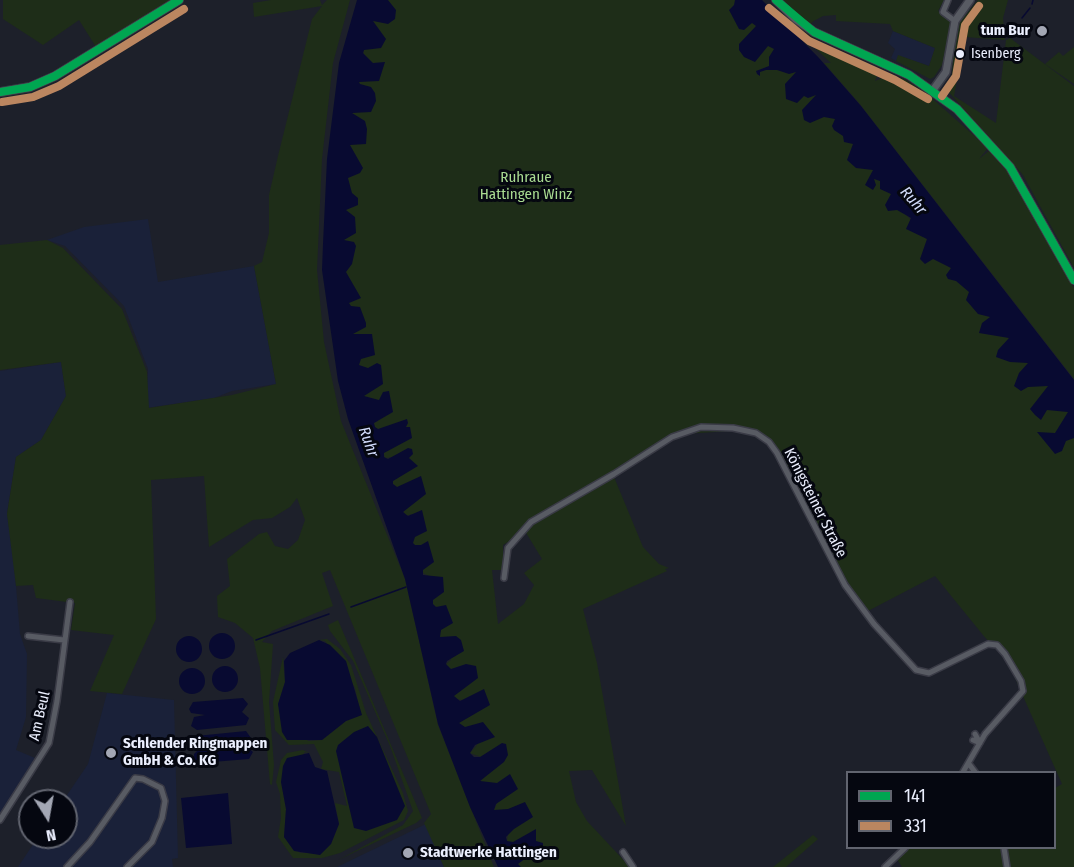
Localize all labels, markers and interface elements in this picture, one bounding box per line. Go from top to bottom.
place label: tum Bur [981,22,1030,40]
marker: tum Bur [1035,24,1049,38]
place label: Isenberg [971,46,1021,62]
marker: Isenberg [954,48,966,60]
park label: Ruhraue Hattingen Winz [480,169,572,204]
water label: Ruhr [896,183,930,219]
water label: Ruhr [354,424,382,460]
street label: Königsteiner Straße [780,445,850,561]
street label: Am Beul [26,689,54,743]
place label: Schlender Ringmappen GmbH & Co. KG [123,735,267,770]
marker: Schlender Ringmappen GmbH & Co. KG [104,746,118,760]
legend [846,771,1056,849]
text: 141 [904,785,926,807]
north arrow [18,789,78,849]
text: 331 [904,815,927,837]
text: N [45,825,58,845]
place label: Stadtwerke Hattingen [420,844,557,862]
marker: Stadtwerke Hattingen [401,846,415,860]

